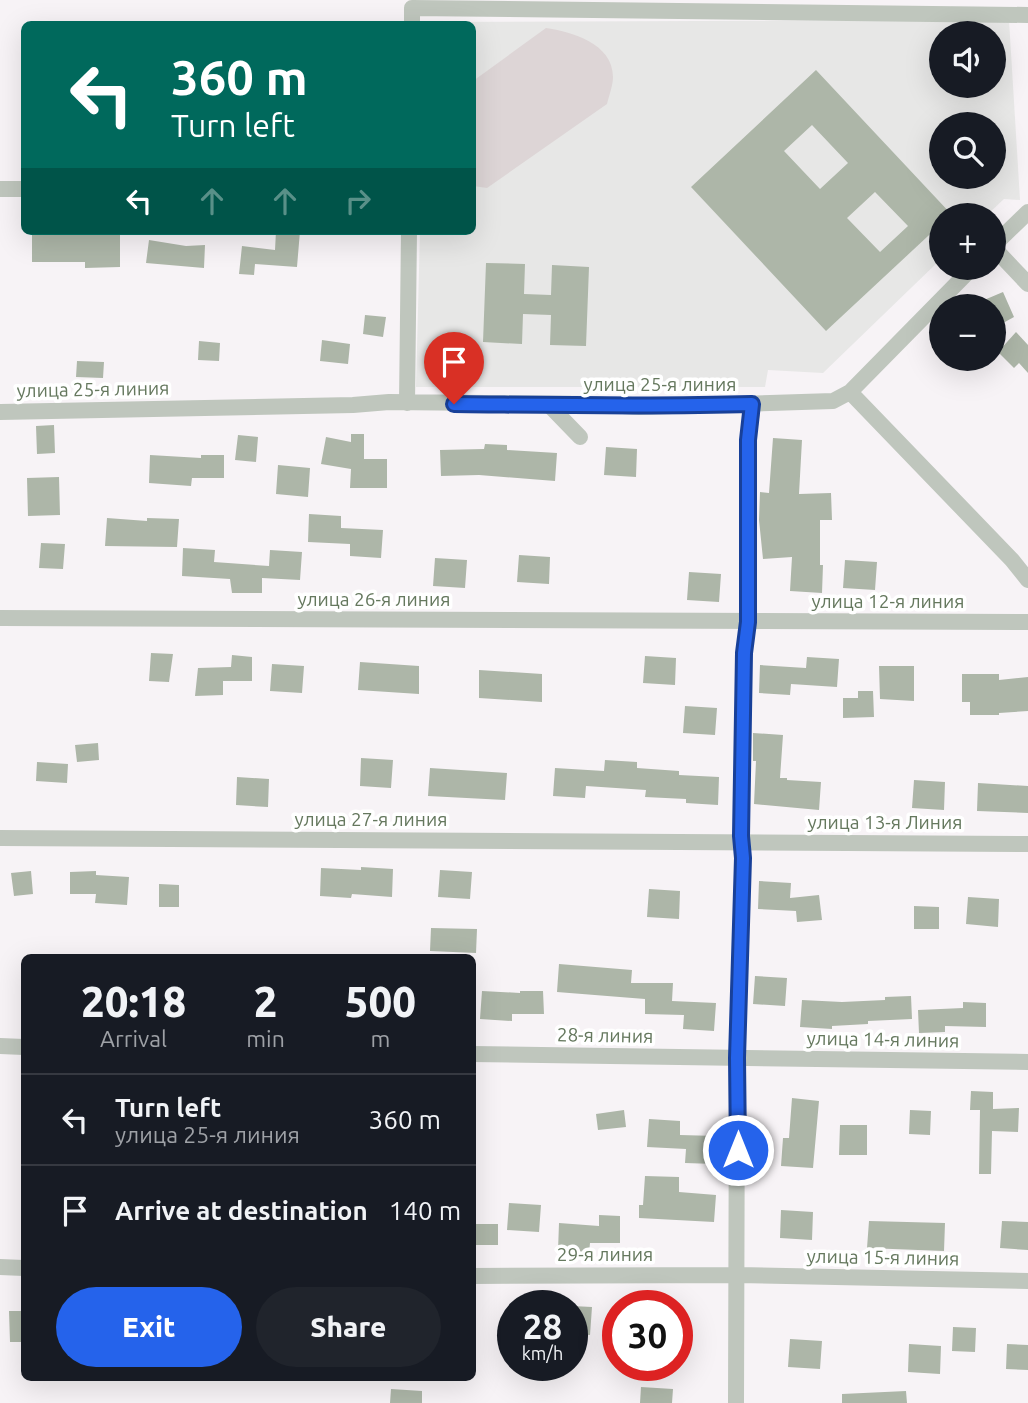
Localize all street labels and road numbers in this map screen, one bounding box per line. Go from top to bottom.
street label: улица 25-я линия [584,373,736,395]
street label: улица 25-я линия [16,377,170,401]
street label: улица 26-я линия [298,588,450,610]
street label: улица 12-я линия [812,590,964,612]
street label: улица 27-я линия [295,808,447,830]
street label: улица 13-я Линия [808,811,962,833]
street label: 28-я линия [557,1023,653,1047]
street label: улица 14-я линия [806,1027,960,1051]
street label: 29-я линия [557,1243,653,1265]
street label: улица 15-я линия [806,1245,960,1269]

